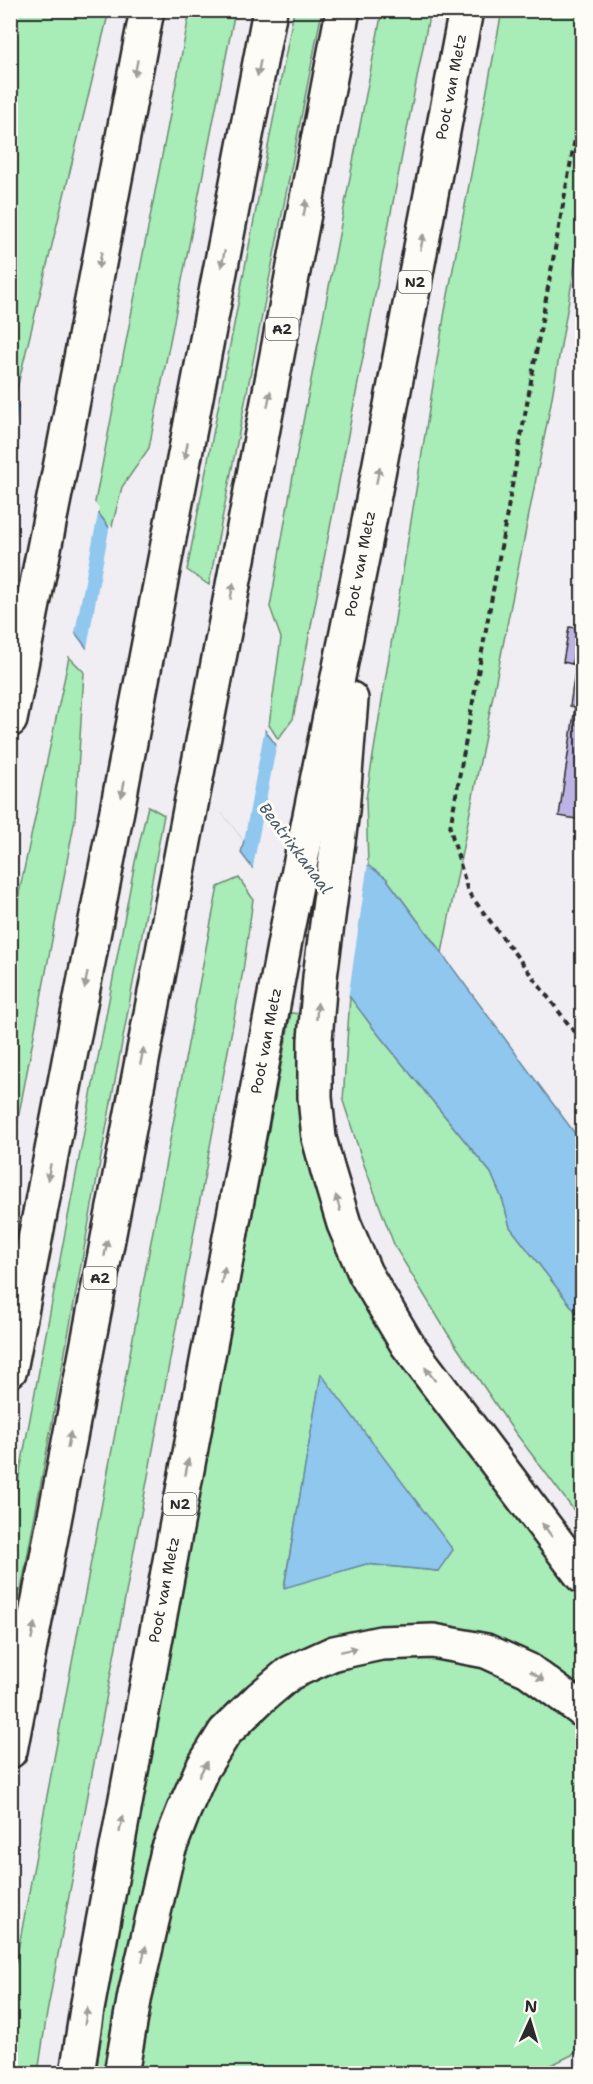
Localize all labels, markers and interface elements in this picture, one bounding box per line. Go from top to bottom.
street label: Poot van Metz [431,32,471,142]
one-way arrow [131,59,140,78]
one-way arrow [254,59,263,78]
one-way arrow [301,198,310,217]
one-way arrow [418,233,427,252]
one-way arrow [95,250,104,269]
one-way arrow [218,250,227,269]
road number: N2 [398,271,432,293]
road number: A2 [266,318,298,340]
one-way arrow [265,390,274,409]
one-way arrow [181,442,190,461]
one-way arrow [374,465,383,484]
street label: Poot van Metz [340,509,380,619]
one-way arrow [228,581,237,600]
one-way arrow [118,780,127,799]
water label: Beatrixkanaal [254,798,337,898]
one-way arrow [81,971,90,990]
street label: Poot van Metz [246,986,286,1096]
one-way arrow [312,1001,322,1020]
one-way arrow [138,1047,147,1066]
one-way arrow [44,1162,53,1181]
one-way arrow [332,1194,342,1212]
one-way arrow [102,1238,111,1257]
one-way arrow [219,1265,228,1284]
road number: A2 [84,1267,116,1289]
one-way arrow [424,1366,436,1382]
one-way arrow [65,1430,74,1449]
one-way arrow [183,1457,192,1476]
road number: N2 [164,1493,196,1515]
one-way arrow [541,1522,553,1538]
street label: Poot van Metz [144,1535,184,1645]
one-way arrow [29,1621,38,1640]
one-way arrow [340,1645,359,1654]
one-way arrow [528,1670,544,1682]
one-way arrow [198,1760,208,1777]
one-way arrow [117,1814,126,1833]
one-way arrow [140,1945,150,1964]
north arrow [500,1991,560,2051]
text: N [524,1996,538,2017]
one-way arrow [81,2006,90,2025]

